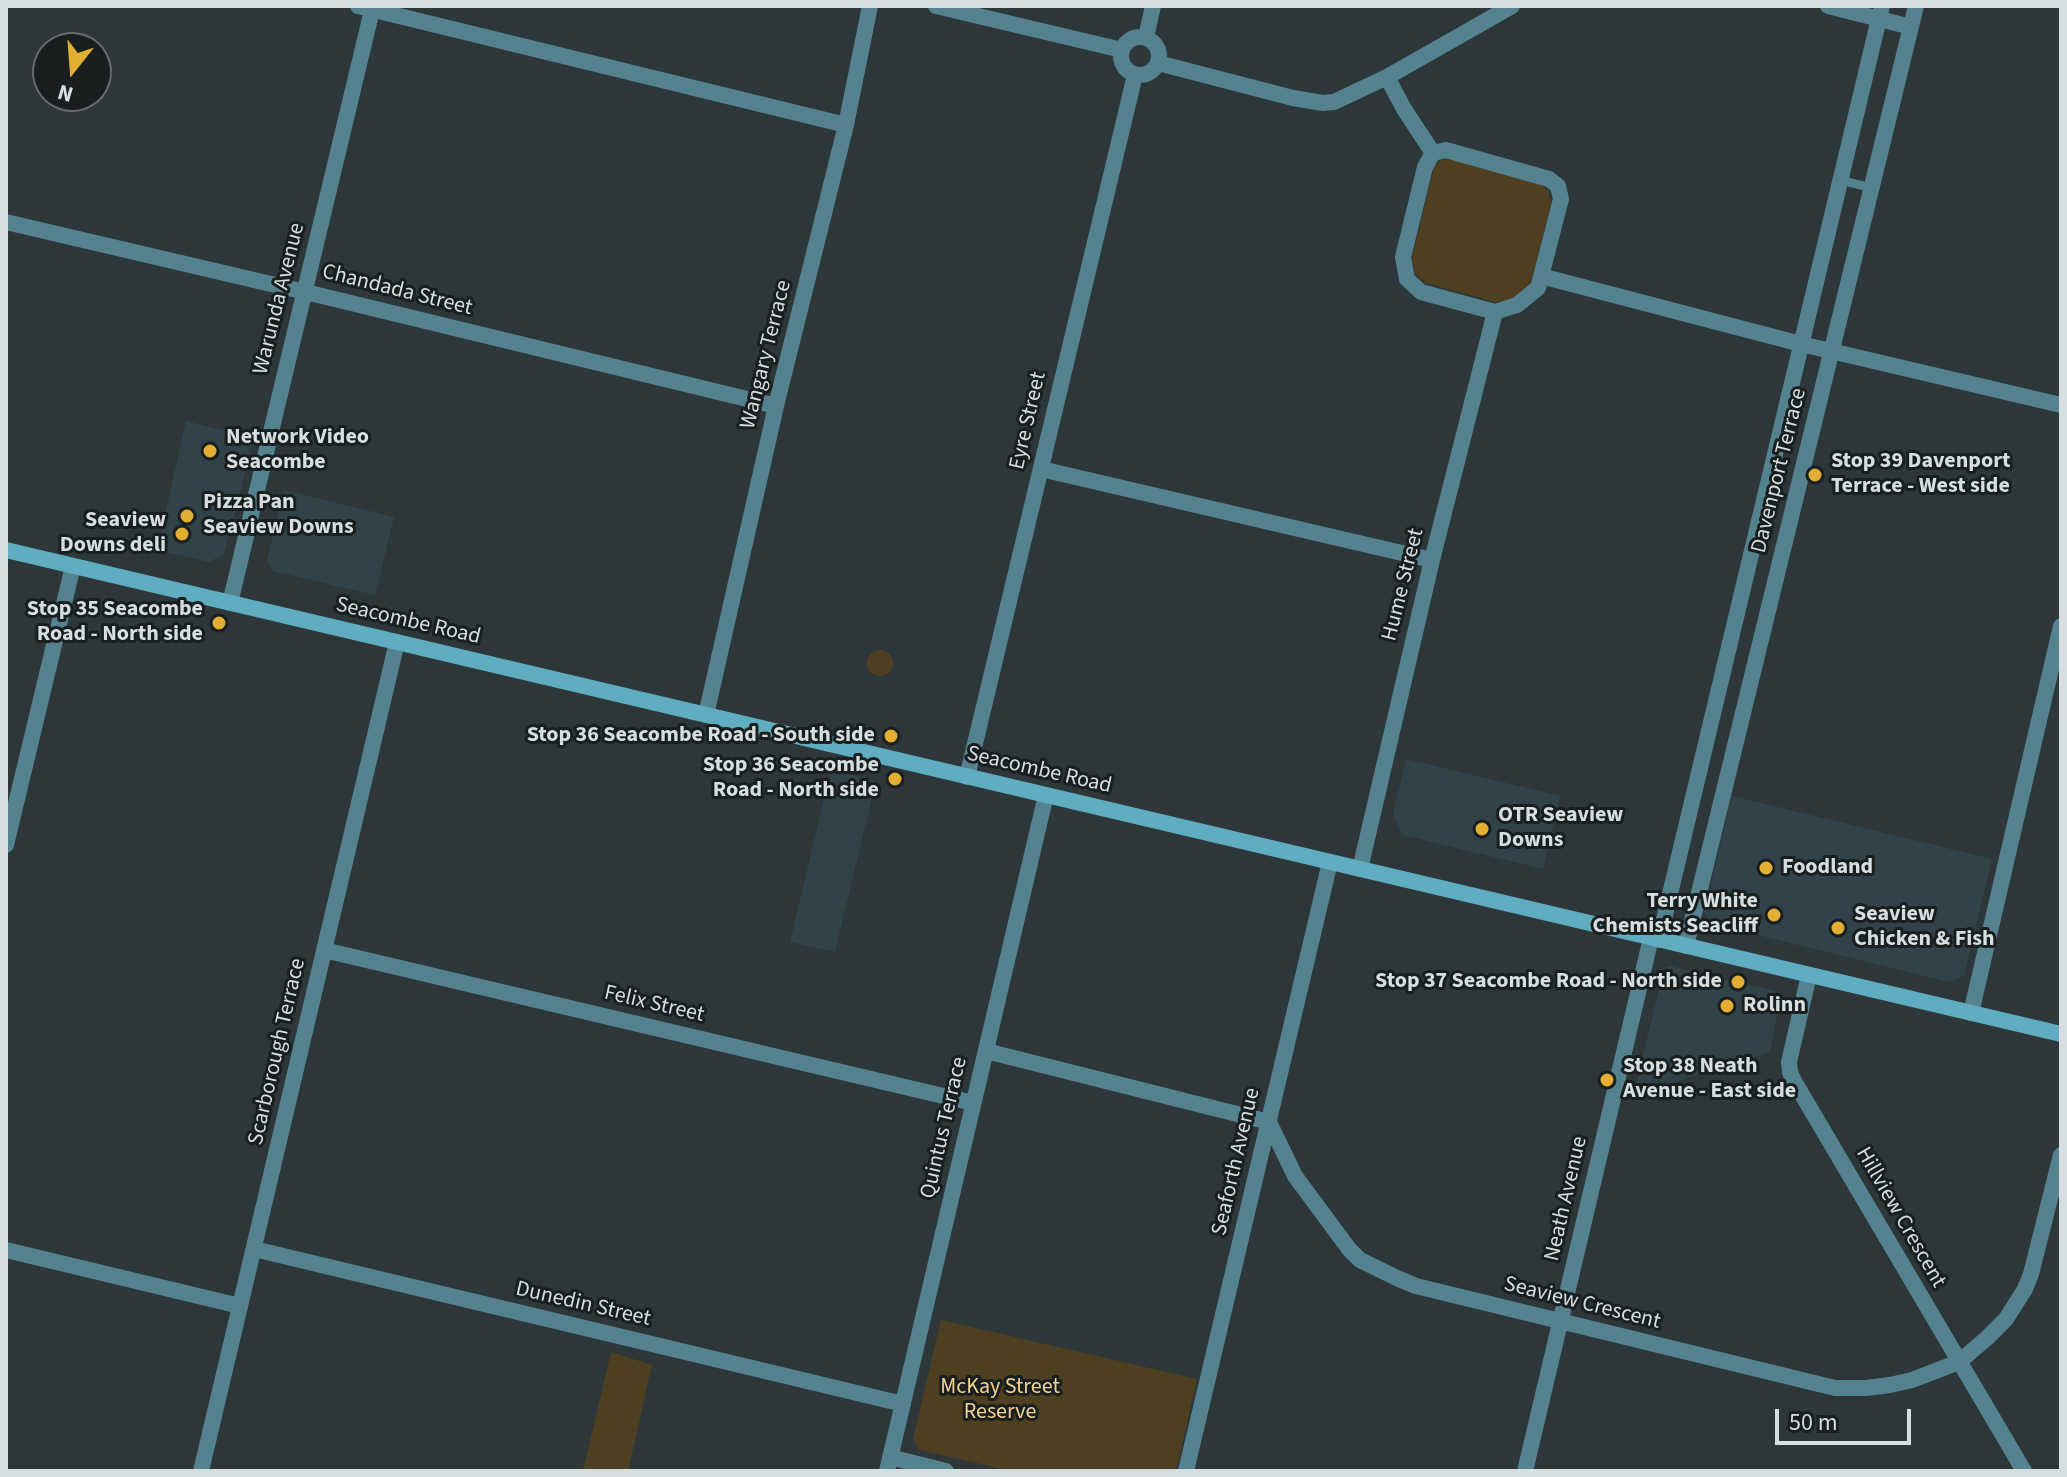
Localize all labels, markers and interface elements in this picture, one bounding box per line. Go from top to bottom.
north arrow [32,32,112,112]
text: N [54,76,77,110]
street label: Warunda Avenue [248,221,312,377]
street label: Chandada Street [319,260,475,322]
street label: Wangary Terrace [736,278,798,432]
street label: Eyre Street [1005,370,1053,472]
street label: Davenport Terrace [1747,386,1813,556]
place label: Network Video Seacombe [226,425,369,476]
marker: Network Video Seacombe [201,442,219,460]
place label: Stop 39 Davenport Terrace - West side [1831,449,2010,500]
marker: Stop 39 Davenport Terrace - West side [1806,466,1824,484]
place label: Pizza Pan Seaview Downs [203,490,354,542]
marker: Pizza Pan Seaview Downs [178,507,196,525]
place label: Seaview Downs deli [60,508,166,560]
marker: Seaview Downs deli [173,525,191,543]
street label: Hume Street [1377,526,1431,644]
street label: Seacombe Road [333,593,483,651]
place label: Stop 35 Seacombe Road - North side [27,597,203,648]
marker: Stop 35 Seacombe Road - North side [210,614,228,632]
place label: Stop 36 Seacombe Road - South side [527,723,875,749]
marker: Stop 36 Seacombe Road - South side [882,727,900,745]
street label: Seacombe Road [964,742,1114,800]
place label: Stop 36 Seacombe Road - North side [703,753,879,804]
marker: Stop 36 Seacombe Road - North side [886,770,904,788]
place label: OTR Seaview Downs [1498,803,1623,854]
marker: OTR Seaview Downs [1473,820,1491,838]
place label: Foodland [1782,855,1873,881]
marker: Foodland [1757,859,1775,877]
place label: Terry White Chemists Seacliff [1593,889,1758,940]
place label: Seaview Chicken & Fish [1854,902,1995,954]
marker: Terry White Chemists Seacliff [1765,906,1783,924]
marker: Seaview Chicken & Fish [1829,919,1847,937]
street label: Scarborough Terrace [244,956,312,1148]
place label: Stop 37 Seacombe Road - North side [1375,969,1722,995]
marker: Stop 37 Seacombe Road - North side [1729,973,1747,991]
street label: Felix Street [601,981,707,1029]
place label: Rolinn [1743,993,1806,1019]
marker: Rolinn [1718,997,1736,1015]
place label: Stop 38 Neath Avenue - East side [1623,1054,1796,1106]
street label: Quintus Terrace [916,1055,974,1201]
marker: Stop 38 Neath Avenue - East side [1598,1071,1616,1089]
street label: Seaforth Avenue [1207,1086,1267,1238]
street label: Neath Avenue [1540,1134,1594,1264]
street label: Hillview Crescent [1849,1143,1951,1293]
street label: Seaview Crescent [1501,1272,1663,1336]
street label: Dunedin Street [513,1277,653,1333]
park label: McKay Street Reserve [940,1375,1060,1426]
scale bar [1779,1393,1915,1443]
text: 50 m [1789,1405,1838,1440]

